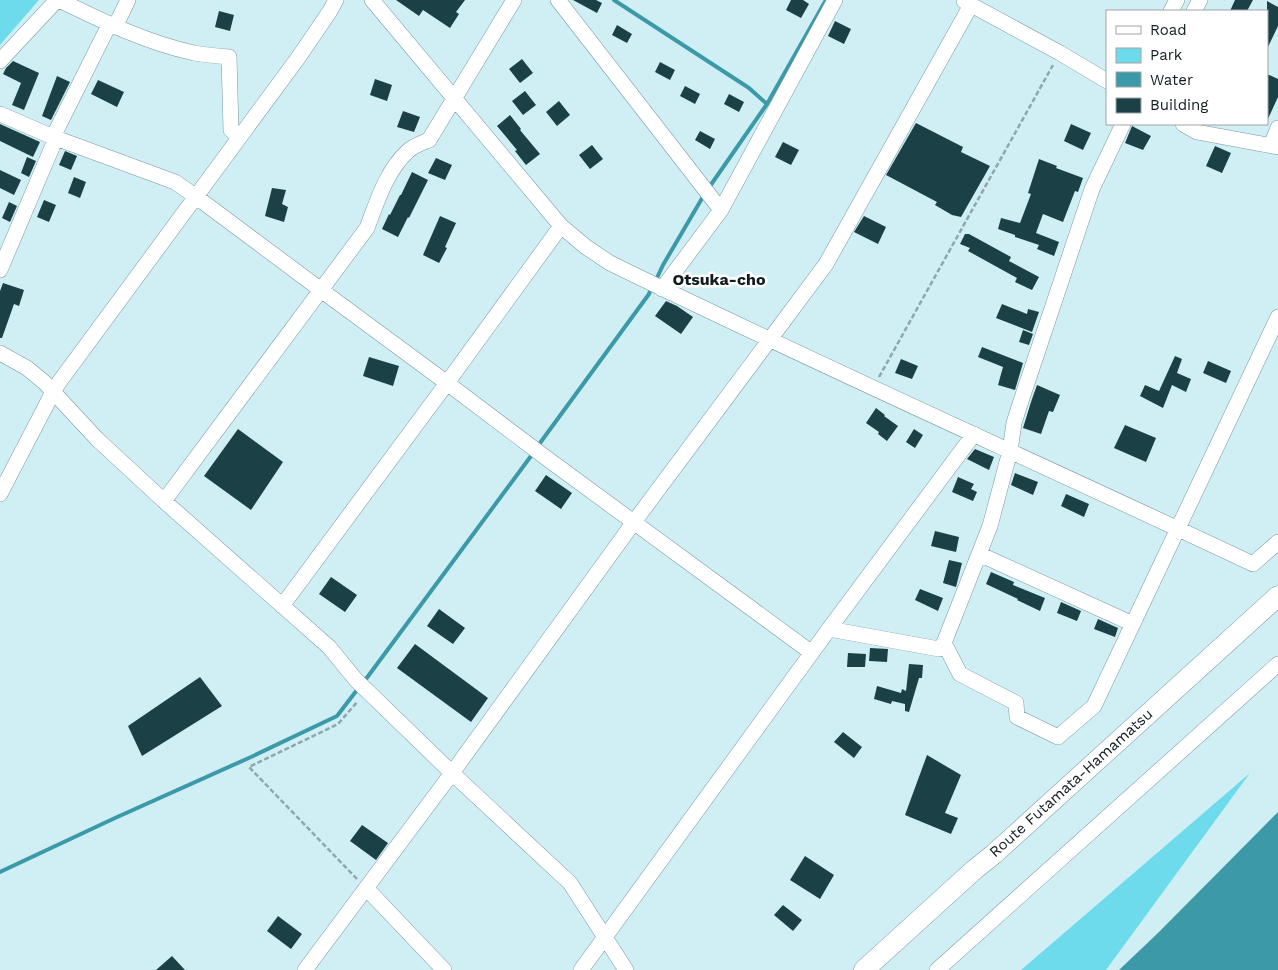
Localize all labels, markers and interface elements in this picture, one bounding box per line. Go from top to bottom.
legend [1106,10,1268,125]
text: Road [1150,21,1187,39]
text: Park [1150,46,1183,64]
text: Water [1150,71,1193,89]
text: Building [1150,96,1208,114]
district label: Otsuka-cho [672,270,766,289]
street label: Route Futamata-Hamamatsu [986,705,1156,861]

